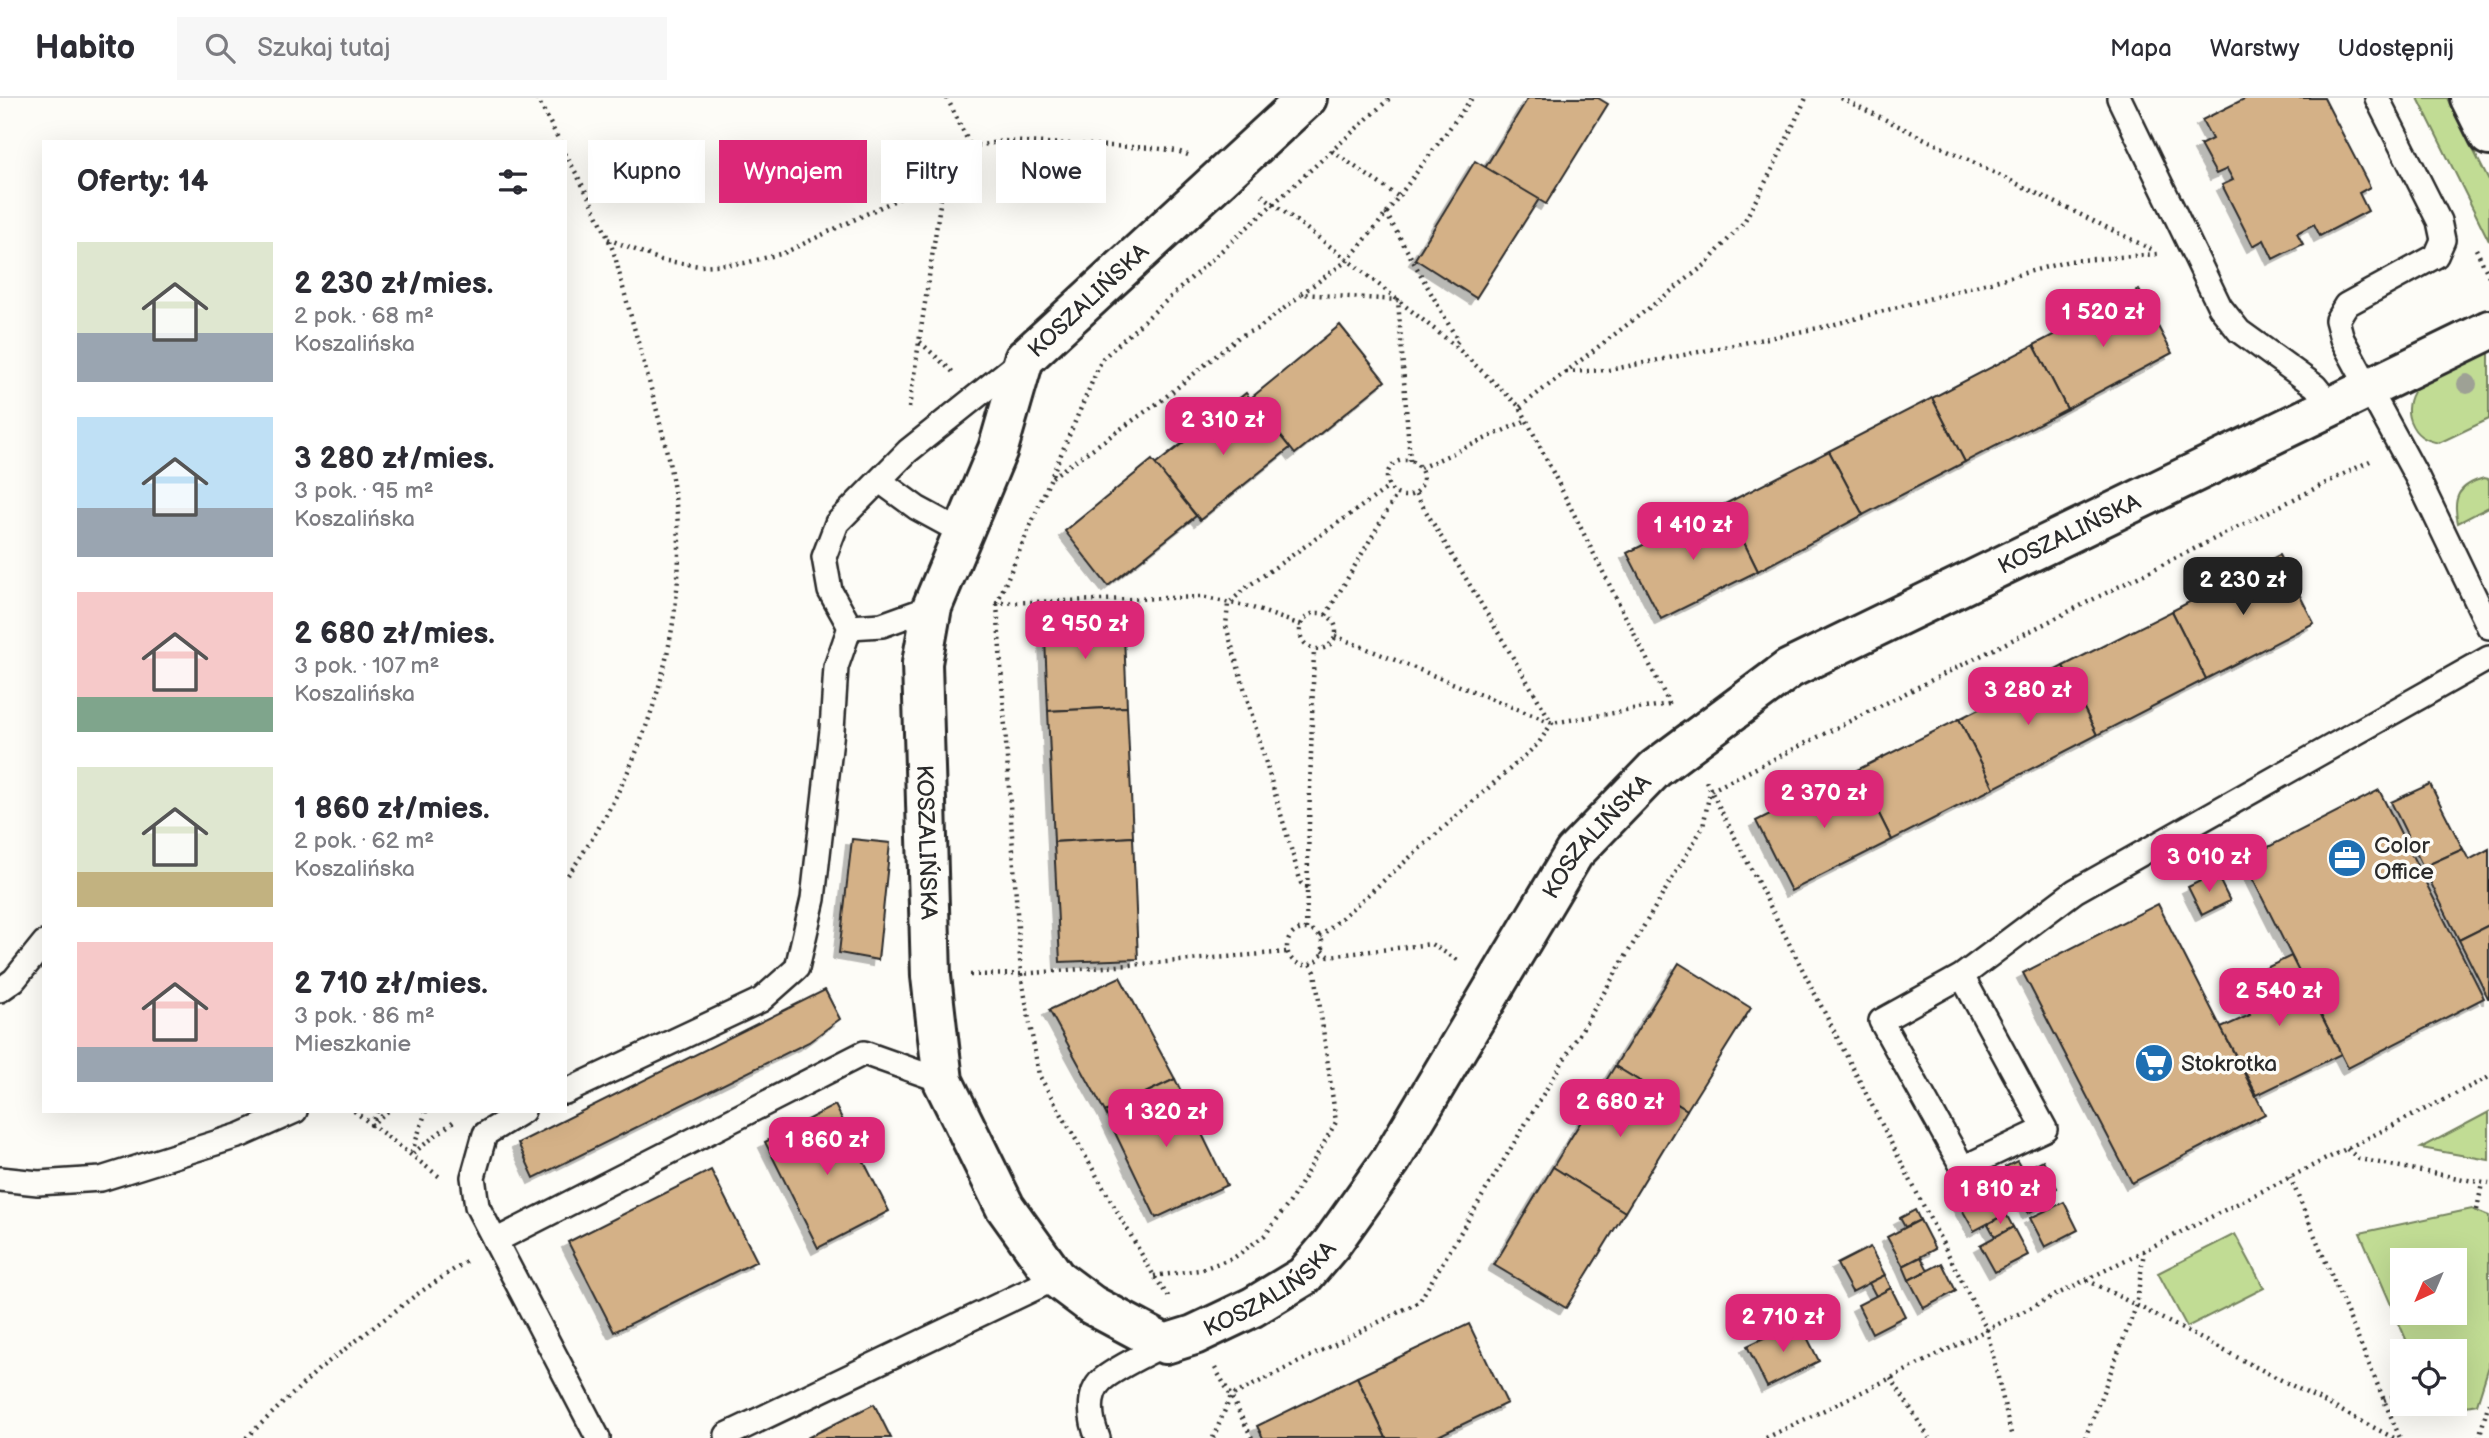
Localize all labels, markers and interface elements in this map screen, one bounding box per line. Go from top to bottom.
search box [177,17,667,80]
text: Habito [35,28,135,68]
icon: search [201,29,239,67]
text: Szukaj tutaj [257,33,391,64]
text: Mapa [2110,34,2172,63]
text: Warstwy [2210,34,2300,63]
text: Udostępnij [2338,34,2454,63]
chip: Kupno [588,140,705,203]
chip: Wynajem [719,140,867,203]
chip: Filtry [881,140,982,203]
chip: Nowe [996,140,1106,203]
icon: filters [494,163,532,201]
text: Oferty: 14 [77,164,208,200]
street label: KOSZALIŃSKA [1023,237,1156,364]
text: 2 230 zł/mies. [294,266,493,302]
icon: home [133,270,217,354]
pin: 1 520 zł [2031,289,2175,349]
text: 1 520 zł [2061,298,2145,326]
text: 2 pok. · 68 m² [294,302,434,330]
text: Koszalińska [294,330,415,358]
pin: 2 310 zł [1151,398,1295,457]
text: 2 310 zł [1181,406,1265,434]
text: 3 280 zł/mies. [294,441,494,477]
icon: home [133,445,217,529]
text: 3 pok. · 95 m² [294,477,434,505]
street label: KOSZALIŃSKA [1994,488,2146,581]
pin: 1 410 zł [1621,503,1765,562]
text: Koszalińska [294,505,415,533]
text: 1 410 zł [1653,511,1733,539]
pin: 2 230 zł [2171,558,2315,617]
text: 2 230 zł [2199,566,2287,594]
pin: 2 950 zł [1013,602,1157,661]
text: 2 950 zł [1041,610,1129,638]
text: 2 680 zł/mies. [294,616,495,652]
icon: home [133,620,217,704]
text: 3 pok. · 107 m² [294,652,439,680]
pin: 3 280 zł [1956,668,2100,727]
text: 3 280 zł [1984,676,2072,704]
text: Koszalińska [294,680,415,708]
street label: KOSZALIŃSKA [910,764,942,921]
street label: KOSZALIŃSKA [1537,768,1658,904]
pin: 2 370 zł [1752,770,1896,830]
text: 2 370 zł [1781,779,1867,807]
text: 1 860 zł/mies. [294,791,490,827]
icon: home [133,795,217,879]
text: 2 pok. · 62 m² [294,827,434,855]
place label: Color Office [2374,832,2434,886]
pin: 3 010 zł [2137,834,2281,894]
office icon: Color Office [2326,837,2368,879]
text: 3 010 zł [2167,843,2251,871]
text: Koszalińska [294,855,415,883]
text: 2 710 zł/mies. [294,966,488,1002]
pin: 2 540 zł [2207,968,2351,1028]
icon: home [133,970,217,1054]
text: 2 540 zł [2235,977,2323,1005]
text: 3 pok. · 86 m² [294,1002,435,1030]
text: Mieszkanie [294,1030,411,1058]
supermarket icon: Stokrotka [2133,1042,2175,1084]
place label: Stokrotka [2181,1050,2277,1078]
pin: 2 680 zł [1548,1080,1692,1139]
text: 2 680 zł [1576,1088,1664,1116]
pin: 1 320 zł [1094,1090,1238,1149]
text: 1 320 zł [1124,1098,1208,1126]
pin: 1 860 zł [755,1118,899,1177]
text: 1 860 zł [785,1126,869,1154]
pin: 1 810 zł [1928,1166,2072,1226]
text: 1 810 zł [1960,1175,2040,1203]
street label: KOSZALIŃSKA [1199,1235,1343,1343]
north arrow [2390,1248,2468,1325]
map controls [2390,1248,2467,1416]
pin: 2 710 zł [1711,1294,1855,1354]
text: 2 710 zł [1741,1303,1825,1331]
button: locate [2390,1339,2467,1416]

